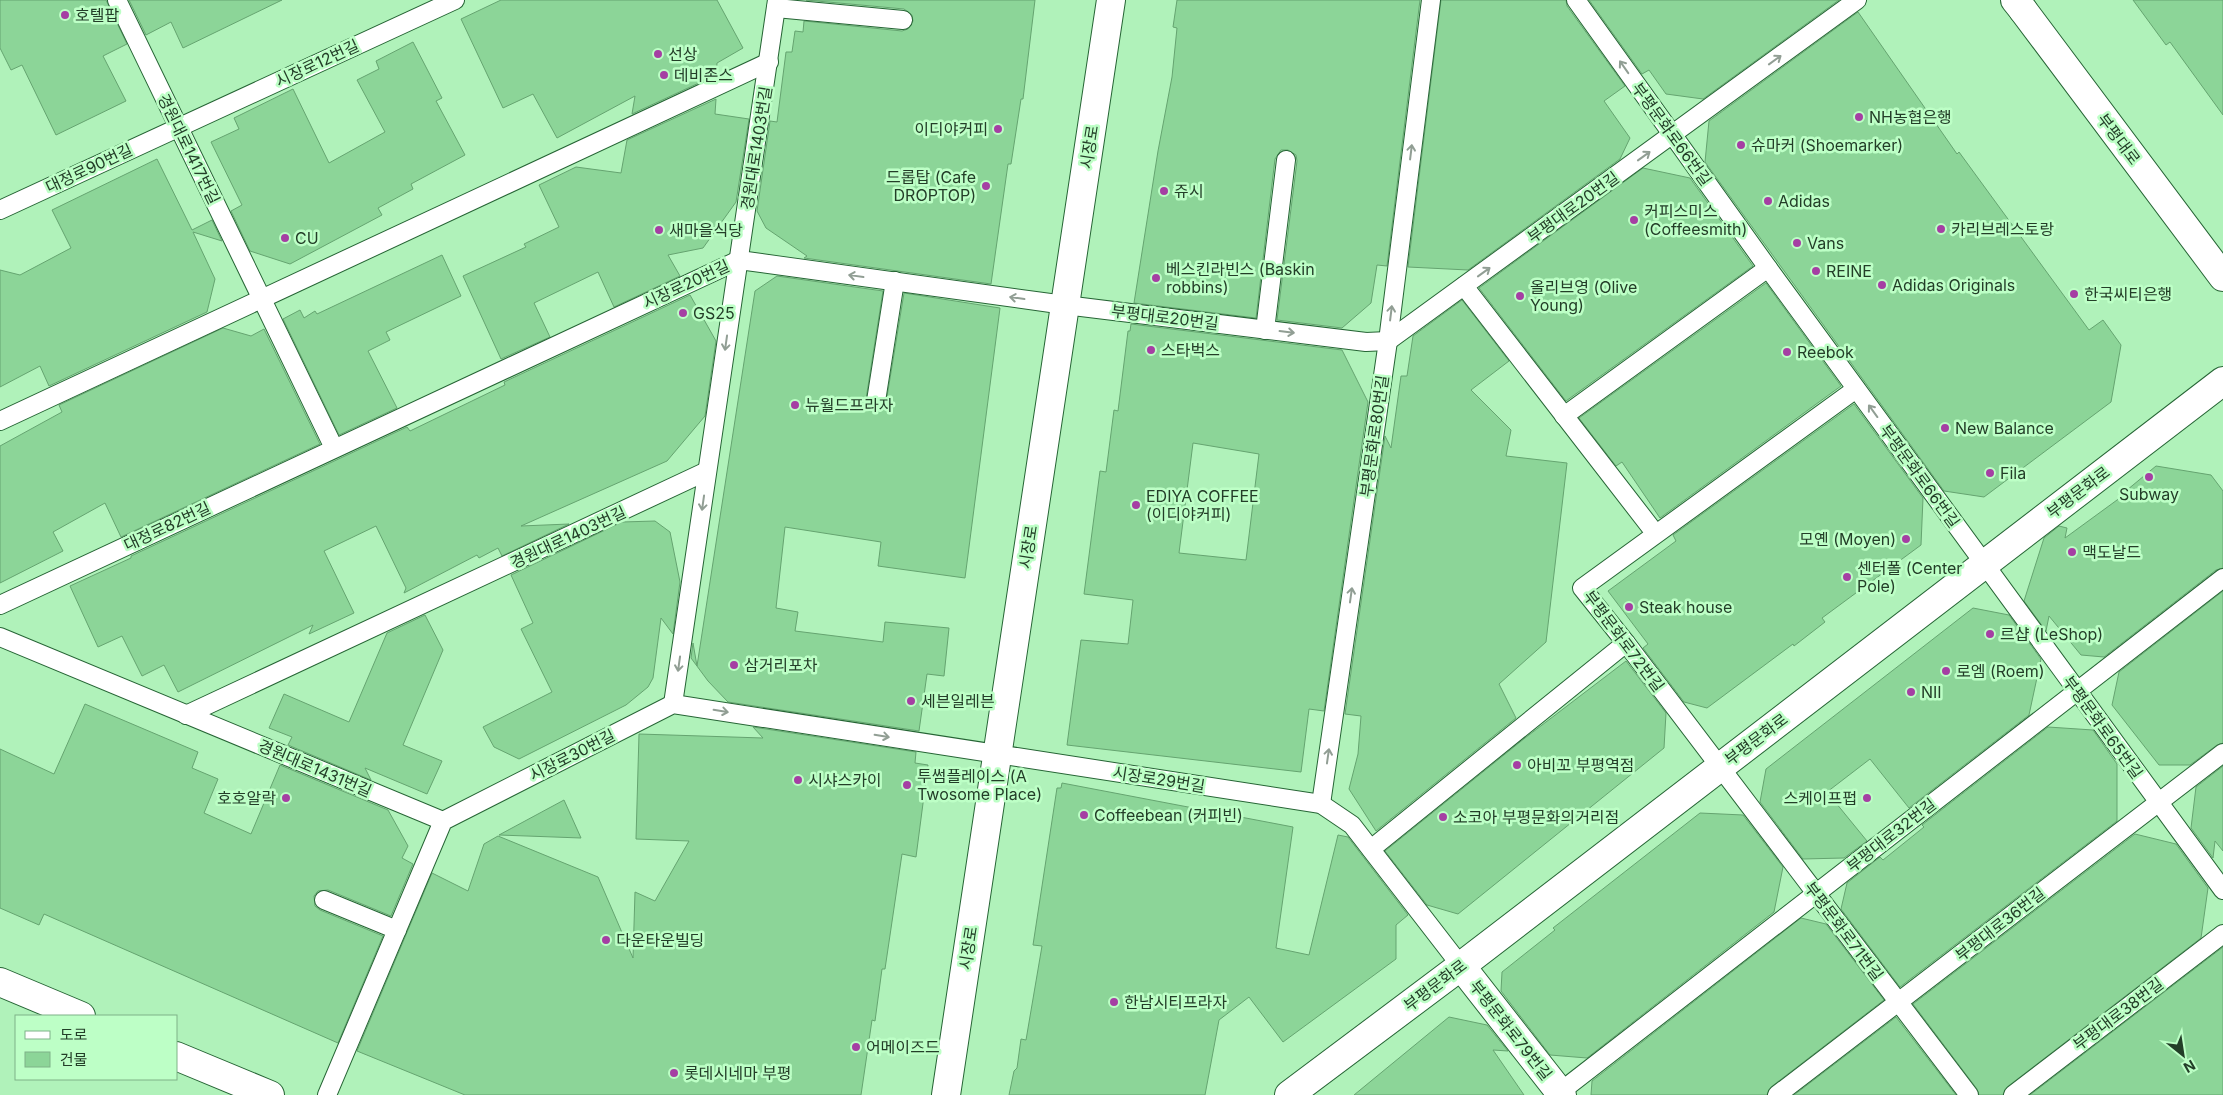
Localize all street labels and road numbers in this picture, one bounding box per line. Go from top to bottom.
street label: 시장로12번길 [272,35,362,91]
street label: 부평문화로66번길 [1628,78,1716,190]
street label: 경원대로1403번길 [736,85,776,211]
street label: 경원대로1417번길 [154,90,224,208]
street label: 부평대로 [2093,109,2145,169]
street label: 시장로 [1076,123,1102,170]
street label: 대정로90번길 [42,139,136,197]
street label: 부평대로20번길 [1523,167,1623,247]
street label: 시장로20번길 [639,255,733,313]
street label: 부평대로20번길 [1110,300,1220,334]
street label: 부평문화로80번길 [1356,374,1392,498]
street label: 부평문화로66번길 [1876,420,1964,532]
street label: 부평문화로 [2043,462,2114,522]
street label: 대정로82번길 [121,497,213,555]
street label: 경원대로1403번길 [507,501,629,573]
street label: 시장로 [1015,523,1041,570]
street label: 부평문화로72번길 [1579,586,1669,696]
street label: 부평문화로65번길 [2059,671,2147,783]
street label: 부평문화로 [1721,709,1792,769]
street label: 시장로30번길 [526,725,618,785]
street label: 경원대로1431번길 [255,735,375,801]
street label: 시장로29번길 [1111,762,1207,796]
street label: 부평대로32번길 [1842,794,1940,876]
street label: 부평문화로71번길 [1800,878,1888,984]
street label: 부평대로36번길 [1951,883,2049,965]
street label: 시장로 [955,924,981,971]
street label: 부평문화로 [1400,955,1471,1015]
street label: 부평대로38번길 [2069,973,2167,1055]
street label: 부평문화로79번길 [1466,976,1556,1084]

